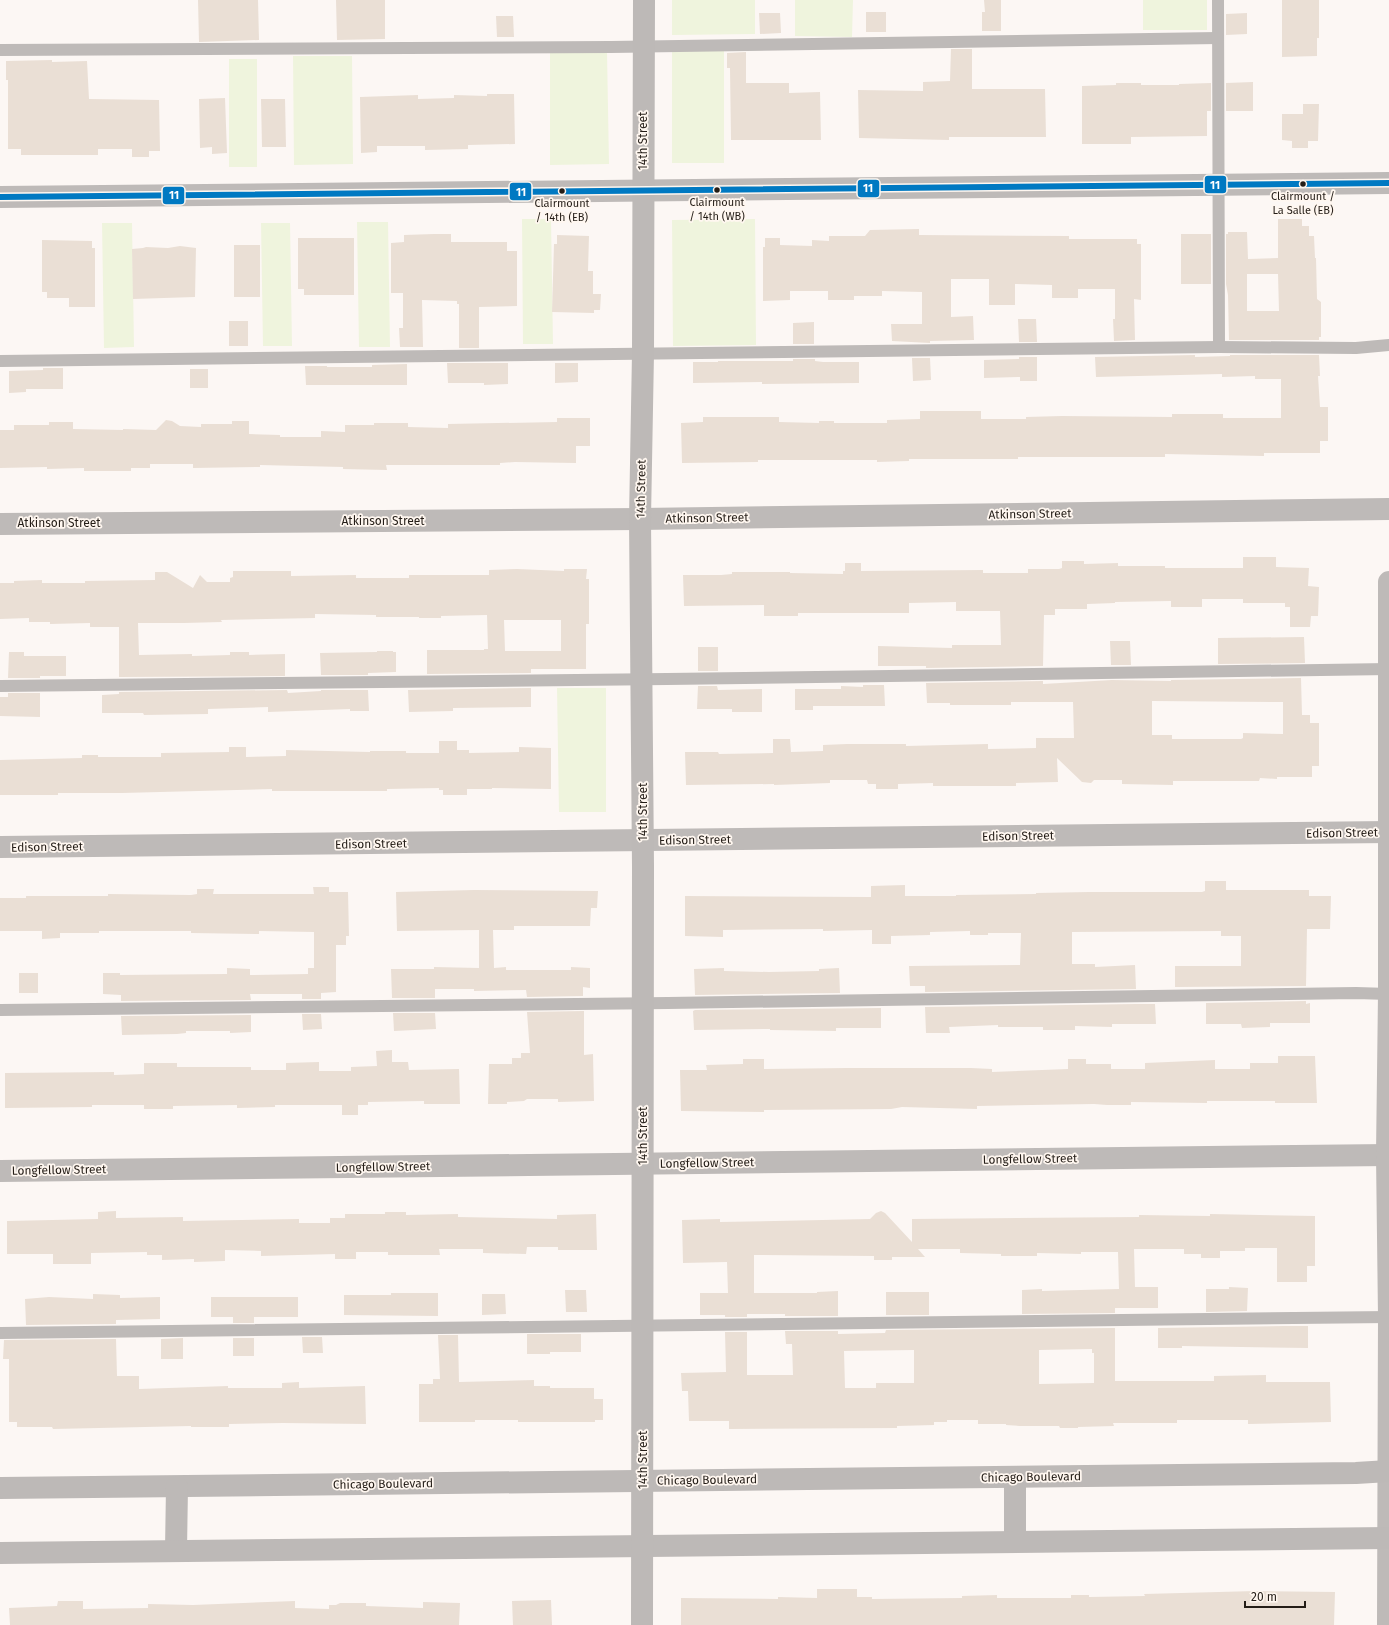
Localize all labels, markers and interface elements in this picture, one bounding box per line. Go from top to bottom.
street label: 14th Street [636,111,650,170]
line badge: 11 [1204,175,1227,194]
line badge: 11 [857,179,880,198]
text: 11 [1210,179,1220,192]
marker: Clairmount / La Salle (EB) [1298,179,1308,189]
line badge: 11 [509,182,532,201]
text: 11 [863,182,873,195]
marker: Clairmount / 14th (WB) [712,185,722,195]
line badge: 11 [162,186,185,205]
text: 11 [516,186,526,199]
marker: Clairmount / 14th (EB) [557,186,567,196]
text: 11 [169,189,179,202]
place label: Clairmount / La Salle (EB) [1271,190,1335,217]
place label: Clairmount / 14th (WB) [689,196,745,223]
place label: Clairmount / 14th (EB) [534,197,590,224]
street label: 14th Street [633,459,649,518]
street label: Atkinson Street [988,506,1072,522]
street label: Atkinson Street [665,510,749,526]
street label: Atkinson Street [341,514,425,528]
street label: Atkinson Street [17,516,101,530]
street label: 14th Street [636,782,650,841]
street label: Edison Street [1306,825,1379,841]
street label: Edison Street [982,828,1055,844]
street label: Edison Street [659,832,732,848]
street label: Edison Street [335,836,408,852]
street label: Edison Street [11,839,84,855]
street label: 14th Street [636,1106,650,1165]
street label: Longfellow Street [983,1151,1078,1167]
street label: Longfellow Street [660,1155,755,1171]
street label: Longfellow Street [336,1159,431,1175]
street label: Longfellow Street [12,1162,107,1178]
street label: 14th Street [636,1430,650,1489]
street label: Chicago Boulevard [981,1469,1081,1485]
street label: Chicago Boulevard [657,1472,757,1488]
street label: Chicago Boulevard [333,1476,433,1492]
scale bar [1245,1583,1305,1609]
text: 20 m [1251,1590,1277,1604]

